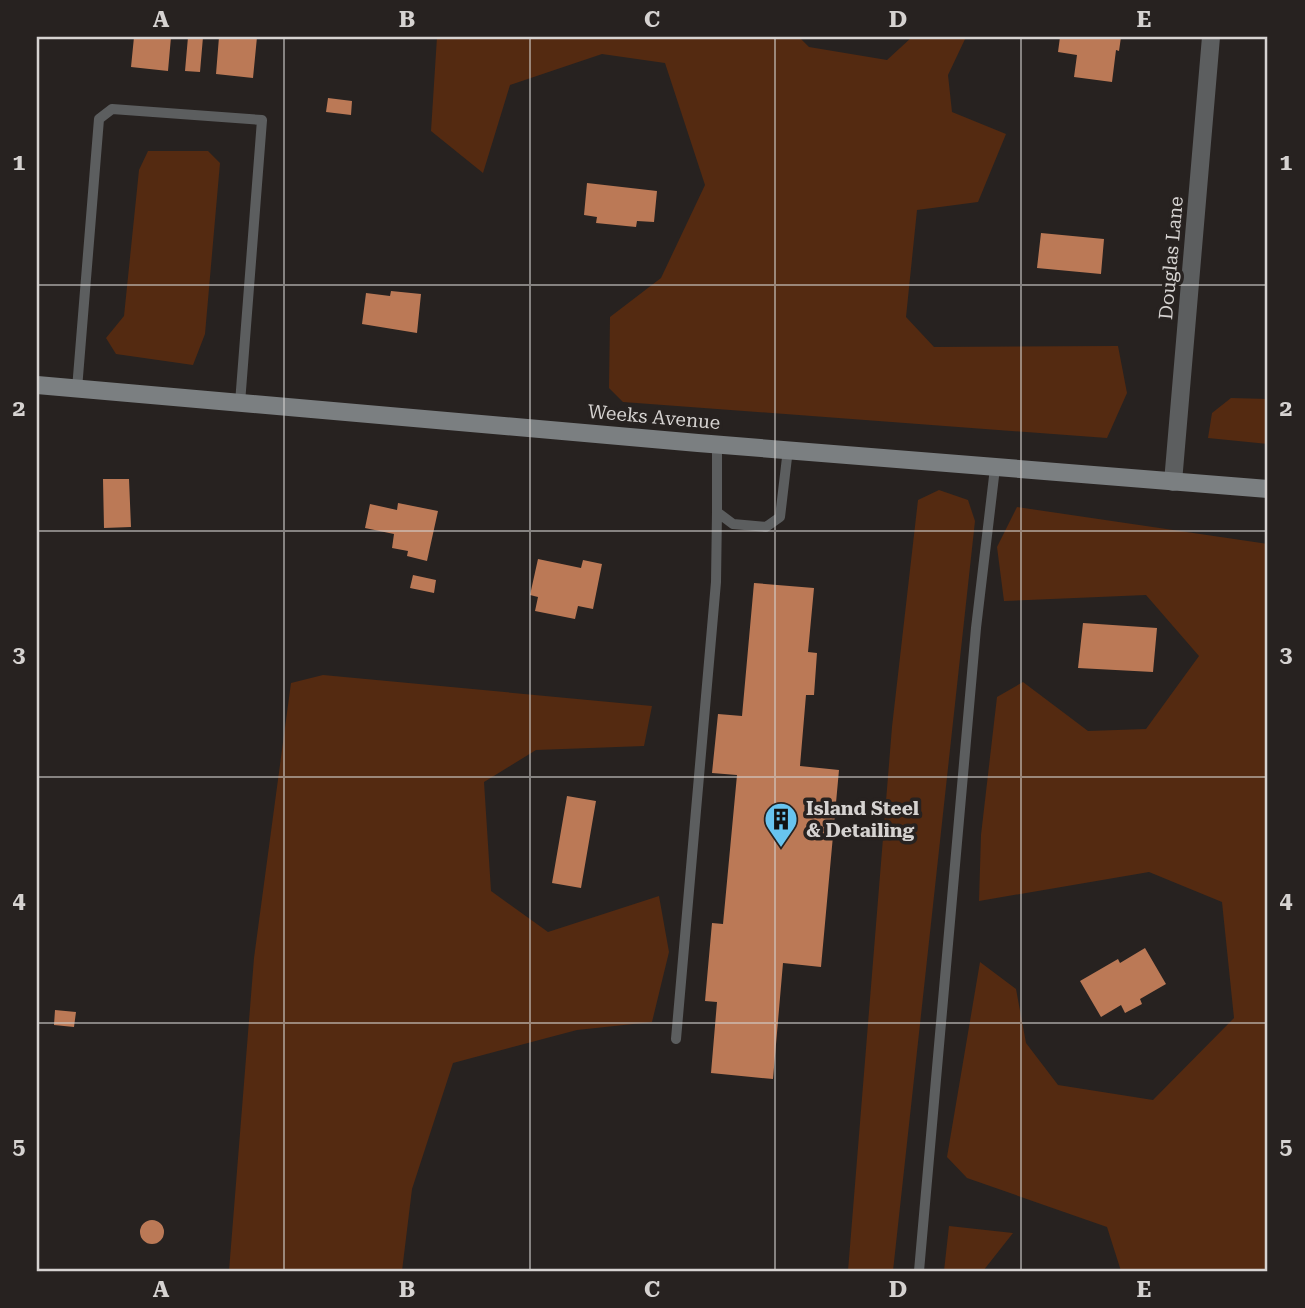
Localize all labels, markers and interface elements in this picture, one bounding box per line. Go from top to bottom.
text: A [153,6,170,33]
text: B [399,6,415,33]
text: C [644,6,660,33]
text: D [889,6,907,33]
text: E [1137,6,1151,33]
text: 1 [13,149,26,176]
text: 1 [1280,149,1293,176]
street label: Douglas Lane [1154,195,1188,321]
text: 2 [13,395,25,422]
text: 2 [1280,395,1292,422]
street label: Weeks Avenue [587,400,721,434]
text: 3 [13,641,26,668]
text: 3 [1280,641,1293,668]
place label: Island Steel & Detailing [806,797,919,842]
building icon: Island Steel & Detailing [762,800,800,849]
text: 4 [13,887,26,914]
text: 4 [1280,887,1293,914]
text: 5 [13,1133,26,1160]
text: 5 [1280,1133,1293,1160]
text: A [153,1276,170,1303]
text: B [399,1276,415,1303]
text: C [644,1276,660,1303]
text: D [889,1276,907,1303]
text: E [1137,1276,1151,1303]

